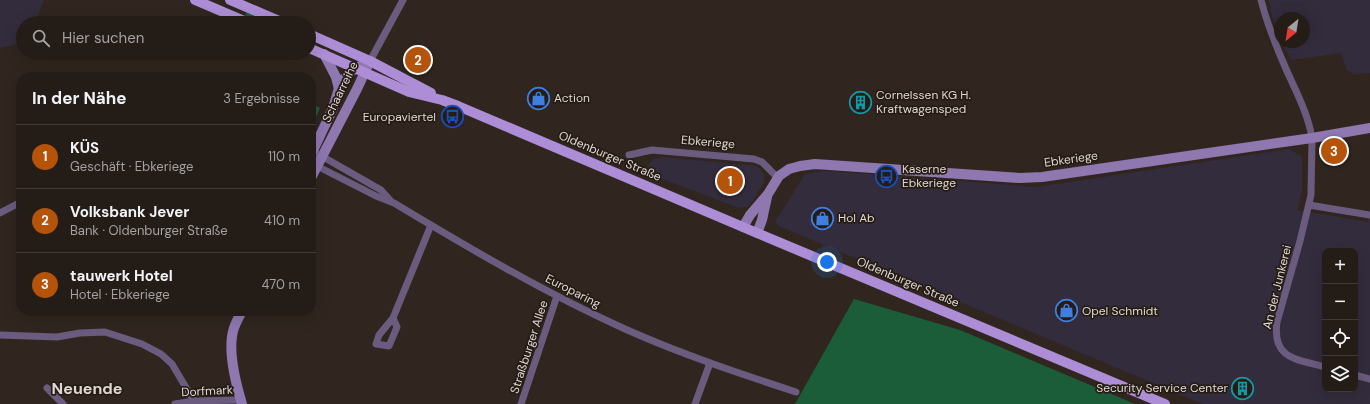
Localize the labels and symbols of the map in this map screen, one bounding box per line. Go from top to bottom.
north arrow [1274,12,1310,48]
pin: 2 [405,45,431,75]
street label: Schaarreihe [318,59,362,125]
shop icon: Action [525,85,551,111]
place label: Cornelssen KG H. Kraftwagensped [876,87,971,117]
building icon: Cornelssen KG H. Kraftwagensped [847,89,873,115]
place label: Action [554,90,590,106]
bus stop icon: Europaviertel [439,104,465,130]
place label: Europaviertel [363,109,436,125]
street label: Oldenburger Straße [556,127,664,185]
street label: Ebkeriege [680,132,736,152]
pin: 3 [1321,136,1347,166]
street label: Ebkeriege [1043,147,1099,171]
place label: Kaserne Ebkeriege [902,161,956,191]
bus stop icon: Kaserne Ebkeriege [873,163,899,189]
pin: 1 [717,166,743,196]
shop icon: Hol Ab [809,205,835,231]
place label: Hol Ab [838,210,875,226]
street label: An der Junkerei [1259,243,1295,331]
your location [817,252,837,272]
street label: Oldenburger Straße [854,253,962,311]
street label: Europaring [543,270,604,312]
street label: Straßburger Allee [506,298,552,396]
shop icon: Opel Schmidt [1054,298,1080,324]
place label: Opel Schmidt [1082,303,1158,319]
building icon: Security Service Center [1230,375,1256,401]
district label: Neuende [52,378,122,399]
place label: Security Service Center [1096,380,1229,396]
street label: Dorfmark [181,382,233,400]

